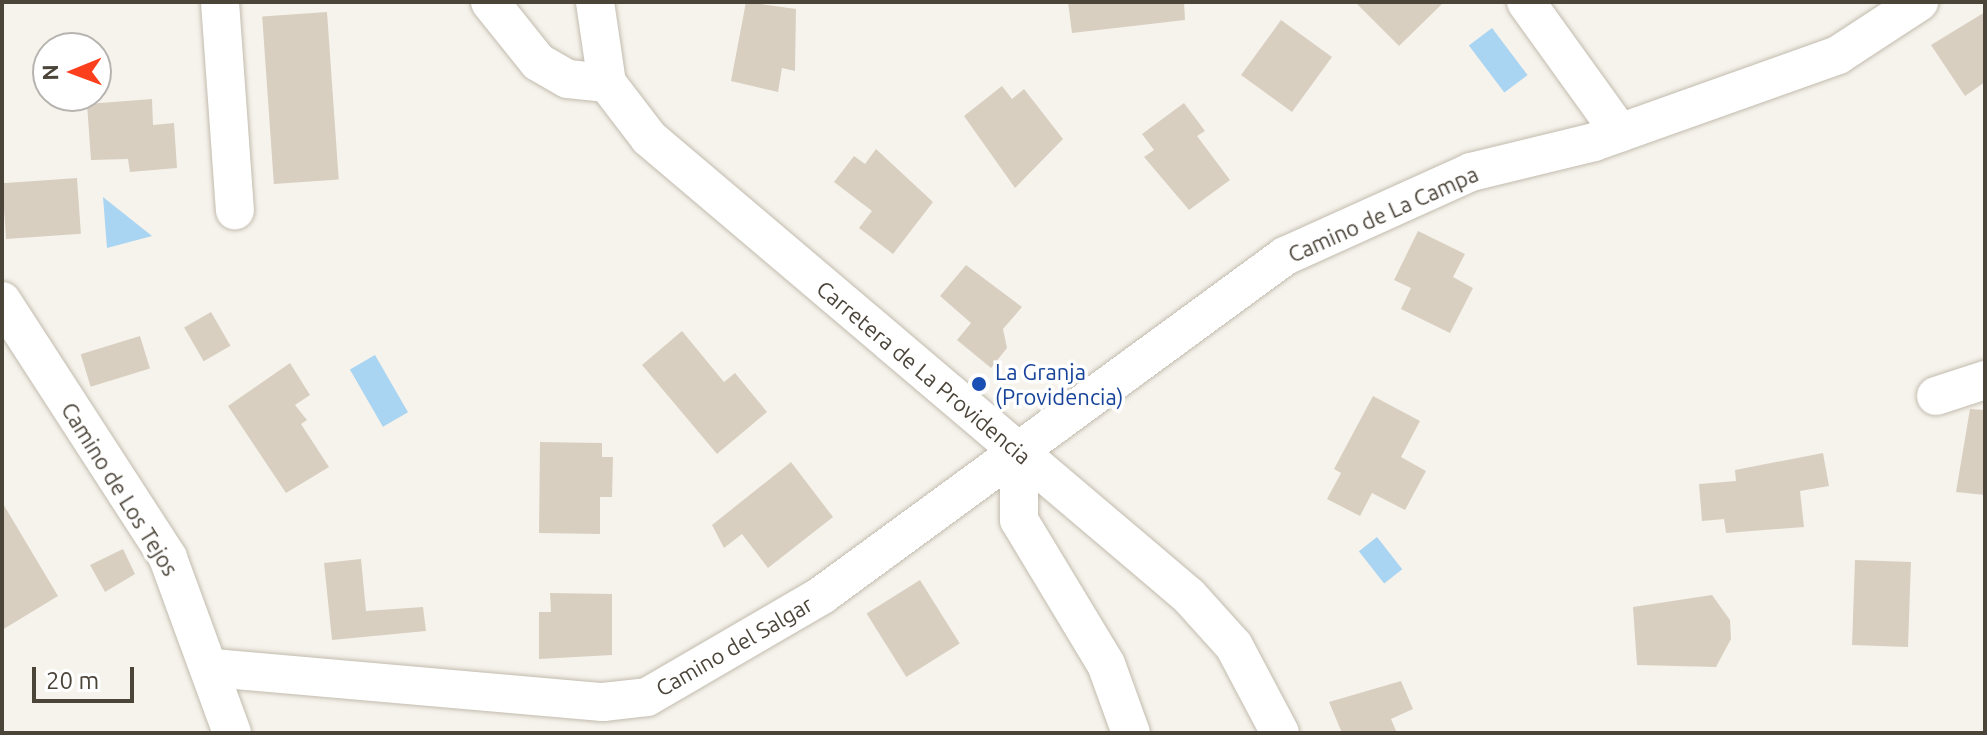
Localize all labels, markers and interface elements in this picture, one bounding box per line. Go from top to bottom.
north arrow [32,32,112,112]
text: N [37,64,62,81]
street label: Camino de La Campa [1284,160,1482,268]
street label: Carretera de La Providencia [812,275,1036,469]
place label: La Granja (Providencia) [995,358,1123,410]
marker: La Granja (Providencia) [970,375,988,393]
street label: Camino de Los Tejos [56,397,184,581]
street label: Camino del Salgar [651,590,817,702]
scale bar [36,651,138,701]
text: 20 m [46,667,99,694]

